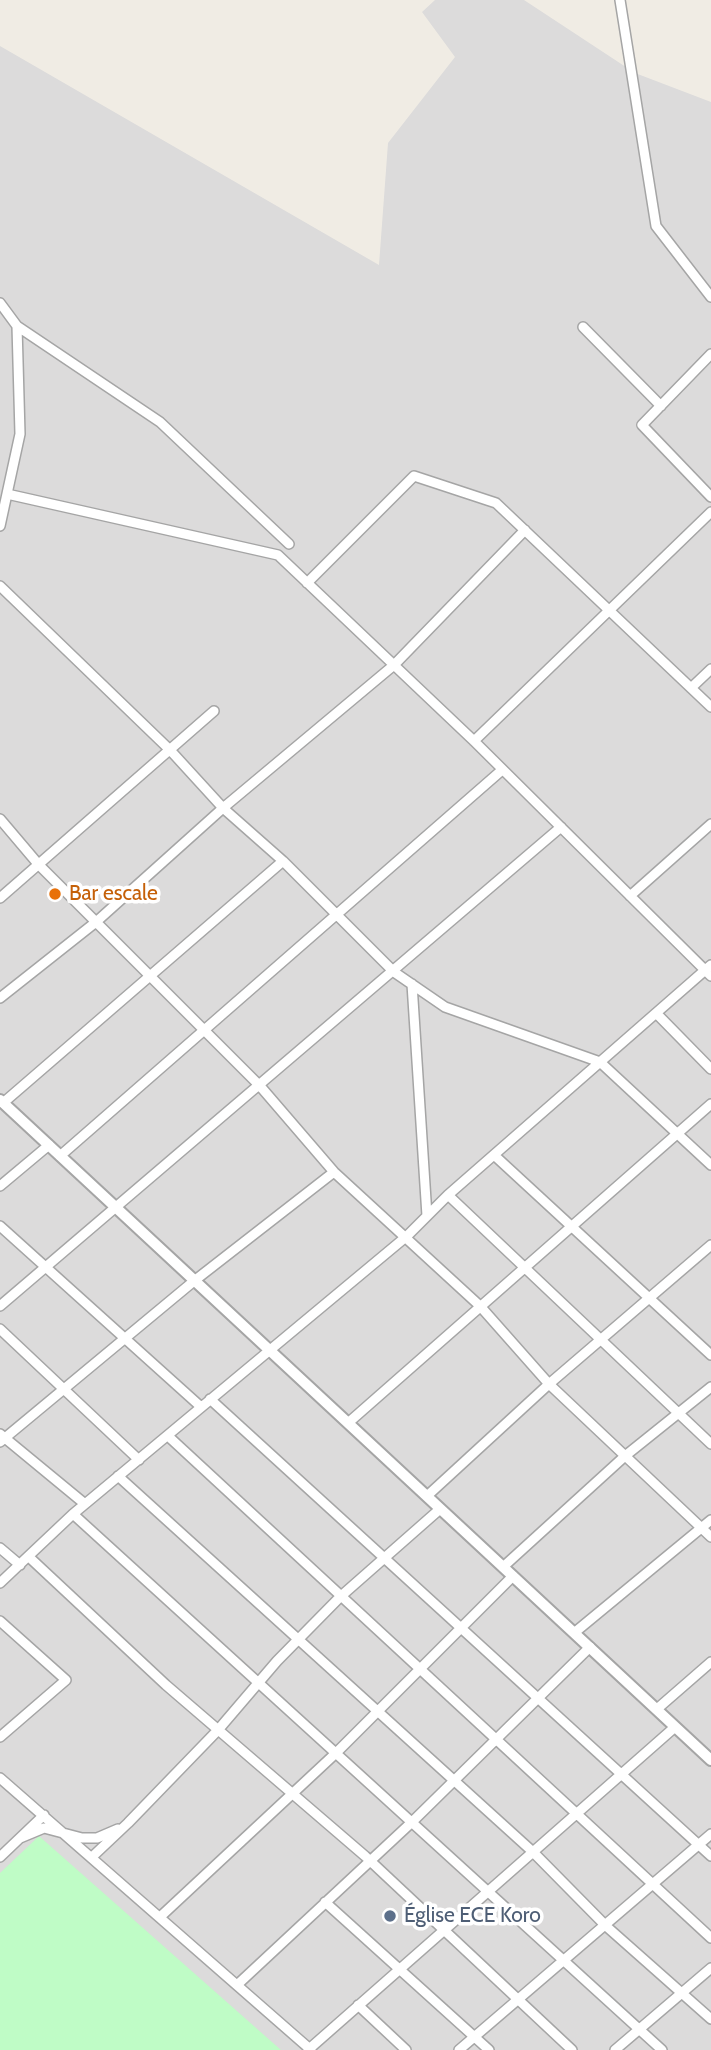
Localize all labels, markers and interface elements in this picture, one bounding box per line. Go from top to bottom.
place label: Bar escale [69,881,158,907]
marker: Bar escale [47,886,63,902]
place label: Église ECE Koro [404,1903,541,1929]
marker: Église ECE Koro [382,1908,398,1924]

